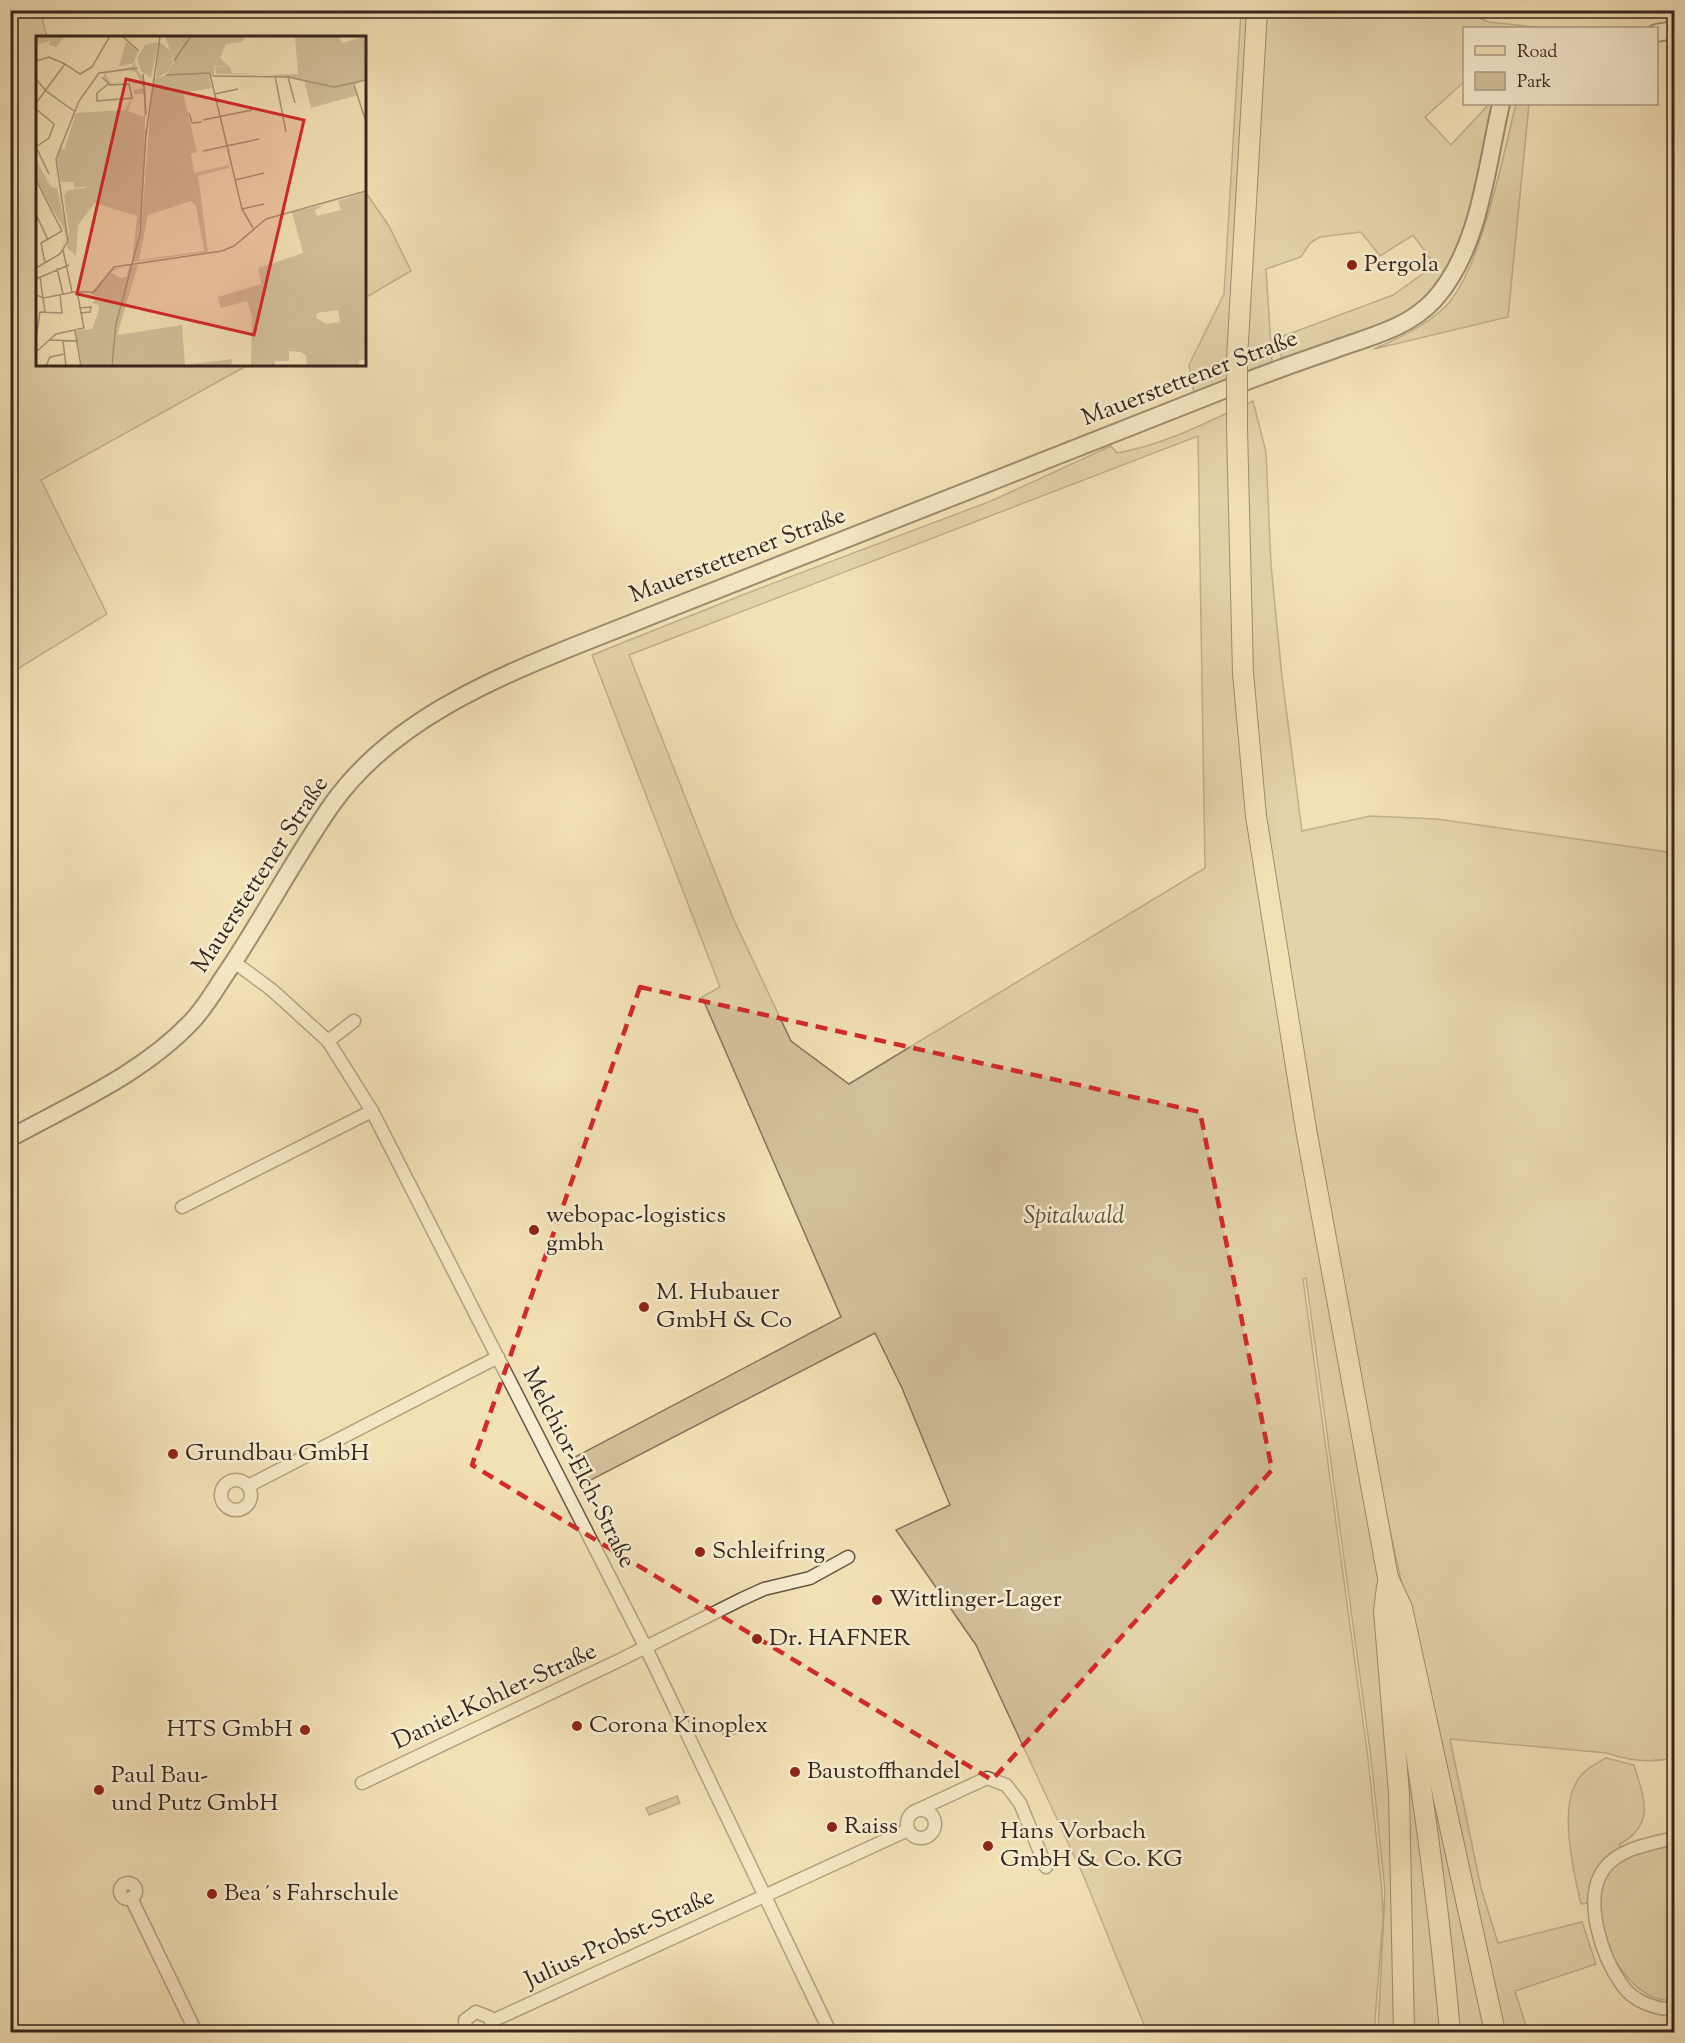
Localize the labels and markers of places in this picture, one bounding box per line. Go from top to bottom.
place label: Pergola [1364,248,1439,282]
marker: Pergola [1345,258,1359,272]
place label: webopac-logistics gmbh [546,1199,726,1261]
marker: webopac-logistics gmbh [527,1223,541,1237]
place label: M. Hubauer GmbH & Co [656,1276,792,1338]
marker: M. Hubauer GmbH & Co [637,1300,651,1314]
place label: Grundbau GmbH [185,1437,369,1471]
marker: Grundbau GmbH [166,1447,180,1461]
place label: Schleifring [712,1535,826,1569]
marker: Schleifring [693,1545,707,1559]
place label: Wittlinger-Lager [889,1583,1062,1617]
marker: Wittlinger-Lager [870,1593,884,1607]
place label: Dr. HAFNER [769,1622,911,1656]
marker: Dr. HAFNER [750,1632,764,1646]
place label: Corona Kinoplex [589,1709,768,1743]
place label: HTS GmbH [166,1713,293,1747]
marker: Corona Kinoplex [570,1719,584,1733]
marker: HTS GmbH [298,1723,312,1737]
place label: Baustoffhandel [807,1755,961,1789]
place label: Paul Bau- und Putz GmbH [111,1759,278,1821]
marker: Baustoffhandel [788,1765,802,1779]
marker: Paul Bau- und Putz GmbH [92,1783,106,1797]
place label: Raiss [844,1810,898,1844]
place label: Hans Vorbach GmbH & Co. KG [1000,1815,1183,1877]
marker: Raiss [825,1820,839,1834]
marker: Hans Vorbach GmbH & Co. KG [981,1839,995,1853]
place label: Bea´s Fahrschule [224,1877,399,1911]
marker: Bea´s Fahrschule [205,1887,219,1901]

